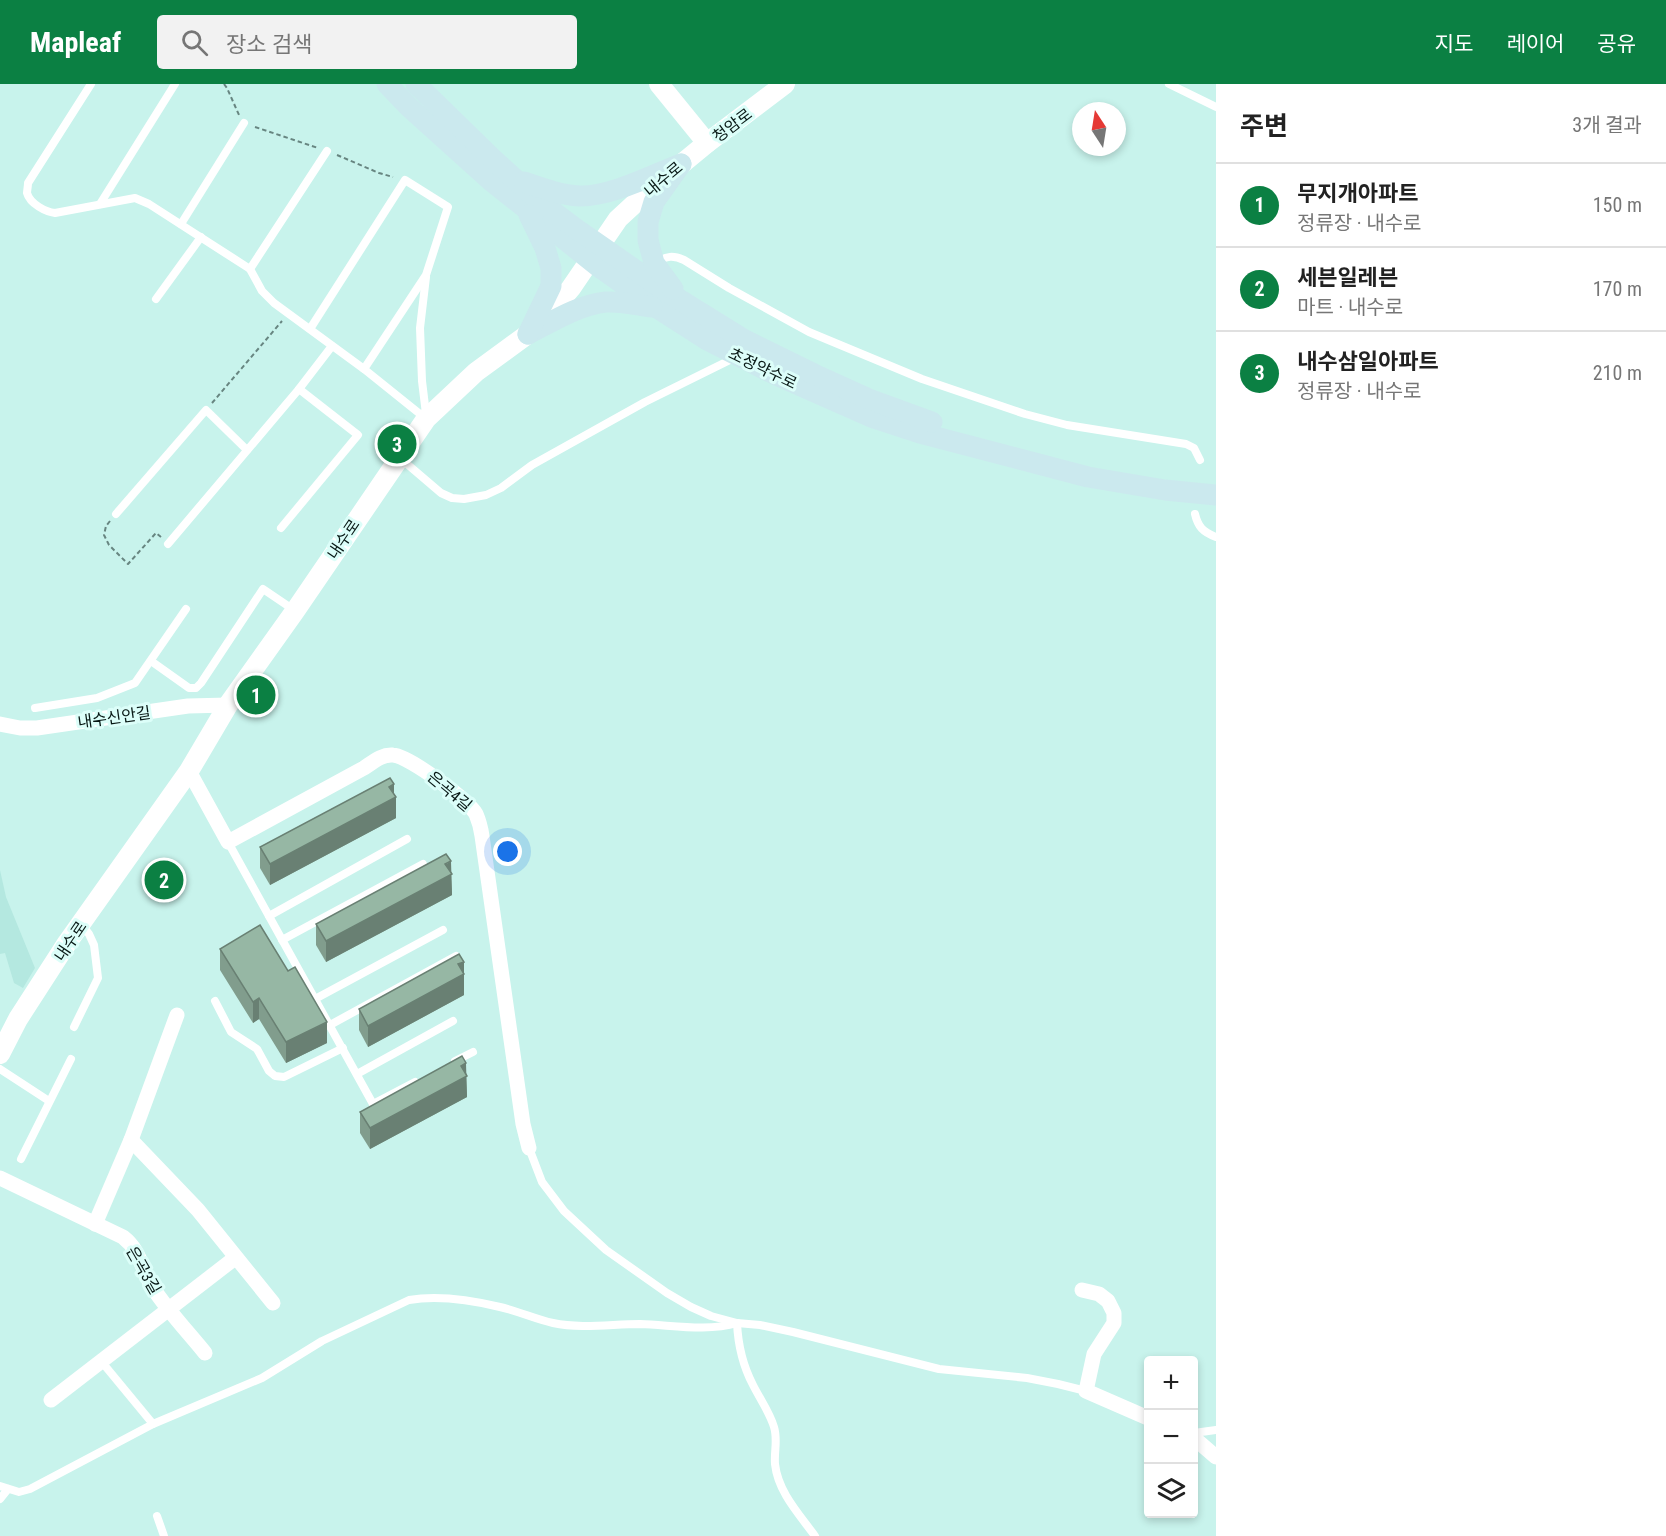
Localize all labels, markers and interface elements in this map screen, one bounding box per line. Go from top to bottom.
search box [157,15,577,69]
text: Mapleaf [30,26,121,59]
icon: search [178,26,211,59]
text: 장소 검색 [226,32,312,57]
text: 지도 [1435,32,1473,56]
text: 레이어 [1506,32,1564,56]
text: 공유 [1597,32,1636,56]
north arrow [1072,102,1126,156]
street label: 청암로 [709,104,756,146]
text: 주변 [1240,111,1288,141]
text: 3개 결과 [1572,113,1642,137]
street label: 내수로 [640,158,687,201]
text: 무지개아파트 [1297,181,1418,206]
text: 1 [1254,193,1265,217]
text: 150 m [1593,193,1642,217]
text: 정류장 · 내수로 [1297,211,1421,235]
text: 세븐일레븐 [1297,265,1398,290]
text: 2 [1254,277,1265,301]
text: 170 m [1593,277,1642,301]
text: 마트 · 내수로 [1297,295,1403,319]
street label: 초정약수로 [726,344,800,393]
text: 내수삼일아파트 [1297,349,1439,374]
text: 3 [1254,361,1265,385]
text: 210 m [1593,361,1642,385]
text: 정류장 · 내수로 [1297,379,1421,403]
pin: 3 [378,422,416,466]
street label: 내수로 [323,515,364,563]
pin: 1 [236,672,276,718]
street label: 내수신안길 [76,703,152,732]
street label: 은곡4길 [424,767,476,815]
your location [493,837,522,866]
pin: 2 [144,858,184,902]
street label: 내수로 [50,917,91,965]
street label: 은곡3길 [122,1243,165,1298]
map controls [1144,1356,1198,1518]
button: + [1144,1356,1198,1410]
button: − [1144,1410,1198,1464]
button: layers [1144,1464,1198,1518]

